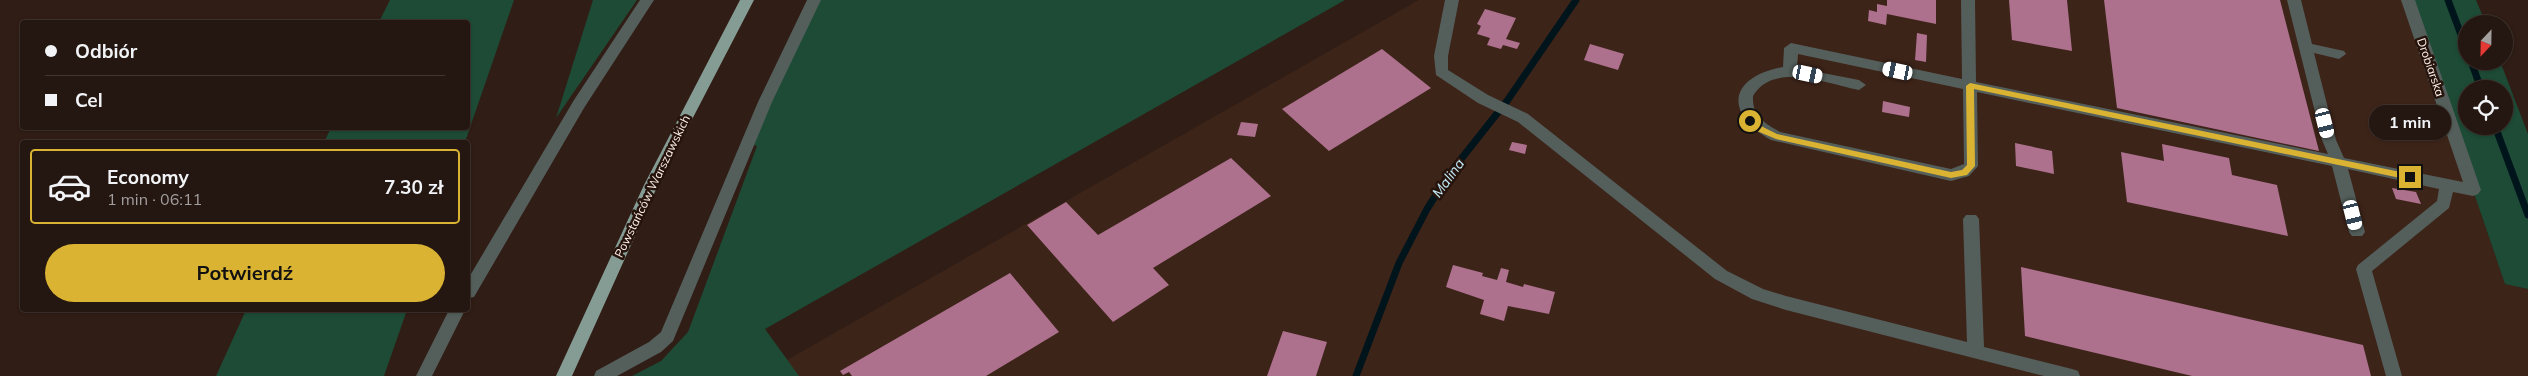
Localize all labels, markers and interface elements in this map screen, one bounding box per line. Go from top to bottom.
north arrow [2458,15,2512,70]
map controls [2458,15,2513,135]
street label: Drobiarska [2414,36,2448,98]
text: Odbiór [75,39,137,63]
car [1881,61,1914,81]
car [1791,64,1824,84]
button: locate [2458,80,2513,135]
text: Cel [75,88,103,112]
callout: 1 min [2369,104,2451,140]
car [2314,107,2335,139]
route start [1739,110,1761,132]
street label: Powstańców Warszawskich [611,112,693,260]
text: 1 min [2389,112,2431,132]
water label: Malina [1428,155,1468,201]
icon: car [47,164,92,209]
text: Economy [107,165,189,189]
route end [2399,166,2421,188]
text: 7.30 zł [384,175,443,199]
text: 1 min · 06:11 [107,189,202,209]
car [2342,199,2363,231]
button: Potwierdź [45,244,445,302]

